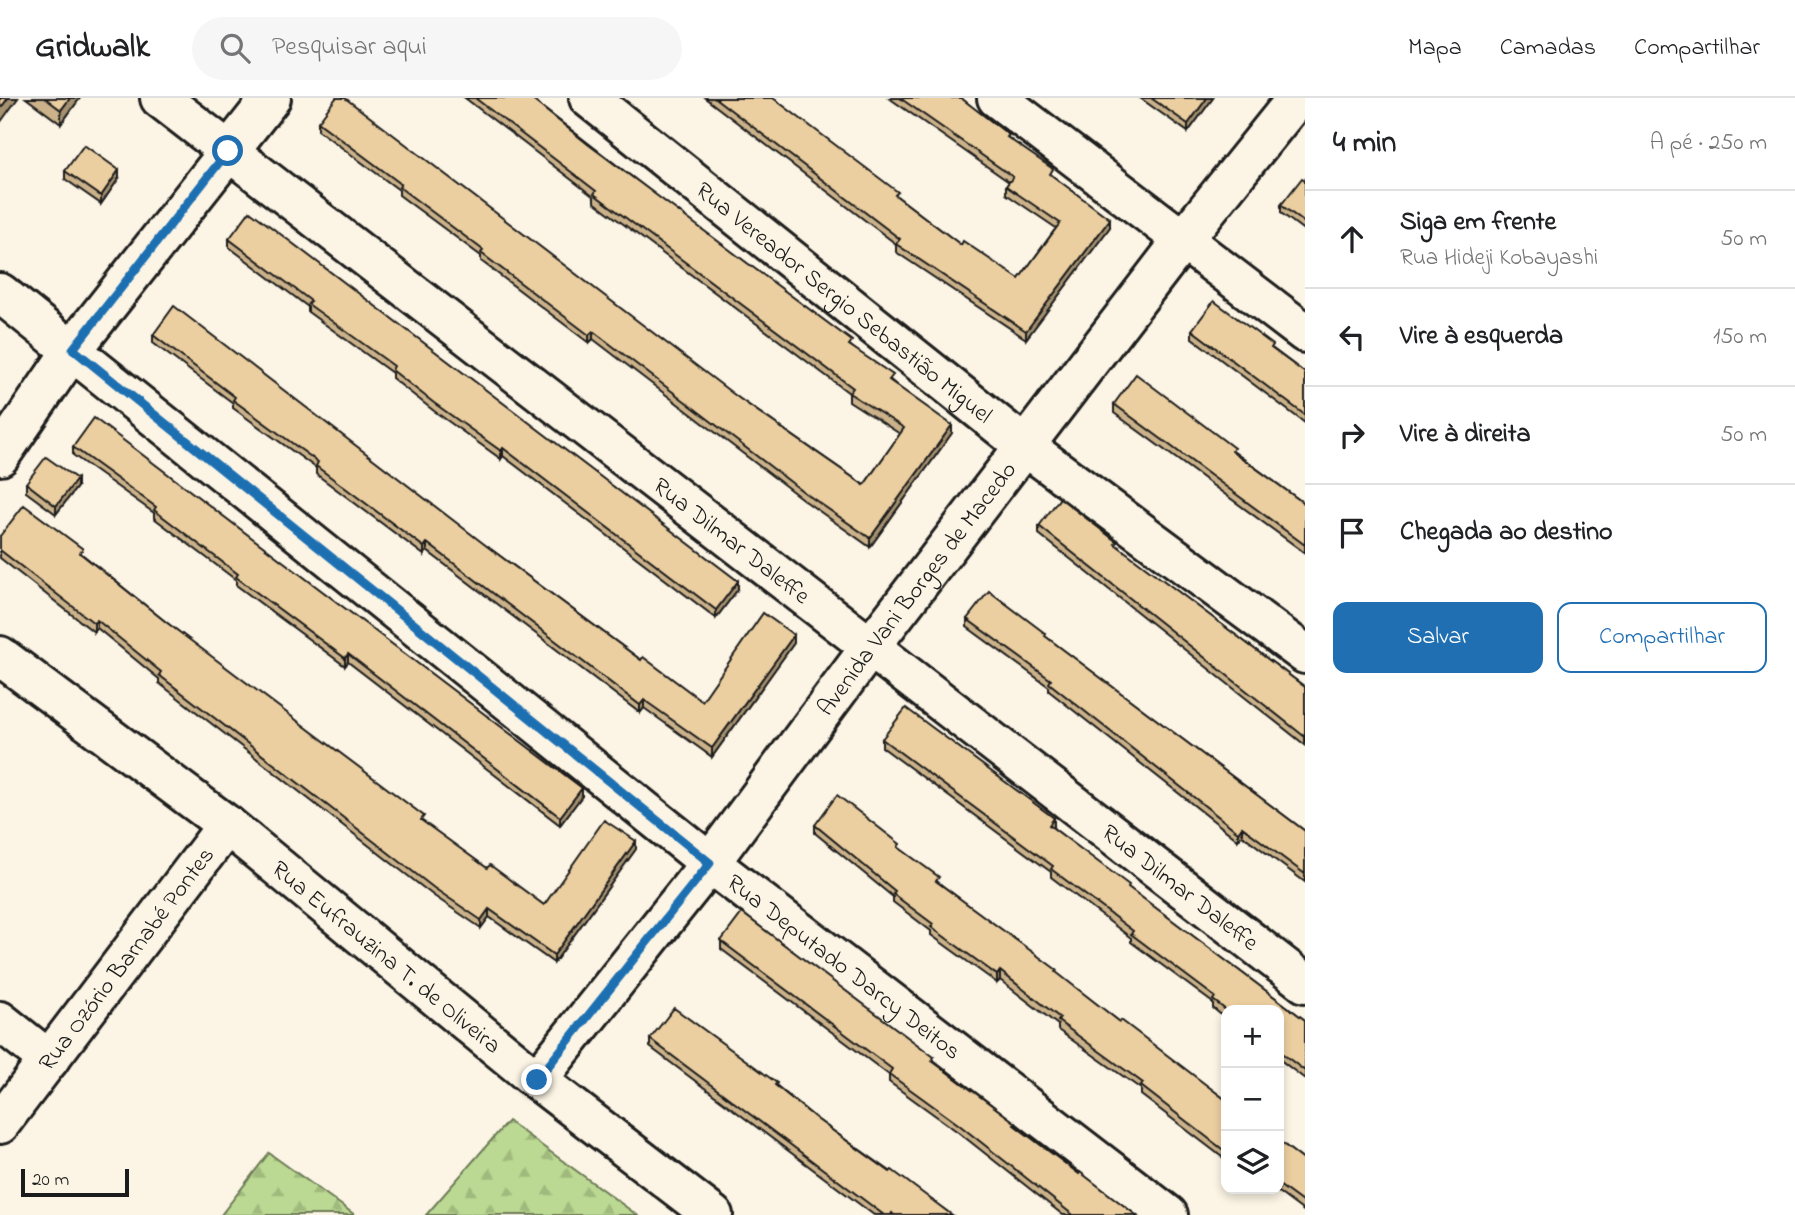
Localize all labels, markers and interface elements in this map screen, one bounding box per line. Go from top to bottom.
search box [192,17,682,80]
text: Gridwalk [35,24,150,72]
icon: search [216,29,254,67]
text: Pesquisar aqui [272,29,427,67]
text: Mapa [1408,31,1462,66]
text: Camadas [1500,31,1596,66]
text: Compartilhar [1634,31,1760,66]
text: 4 min [1333,122,1396,166]
text: A pé · 250 m [1650,127,1767,160]
route start [212,135,243,166]
street label: Rua Vereador Sergio Sebastião Miguel [687,175,999,433]
text: Siga em frente [1400,204,1556,242]
icon: ahead [1333,220,1371,258]
text: 50 m [1720,223,1767,256]
text: Rua Hideji Kobayashi [1400,242,1598,275]
icon: left [1333,318,1371,356]
text: Vire à esquerda [1400,318,1563,356]
text: 150 m [1713,321,1767,354]
icon: right [1333,416,1371,454]
text: Vire à direita [1400,416,1531,454]
text: 50 m [1720,419,1767,452]
street label: Avenida Vani Borges de Macedo [810,455,1026,724]
street label: Rua Dilmar Daleffe [645,470,817,614]
icon: arrive [1333,514,1371,552]
text: Chegada ao destino [1400,514,1612,552]
button: Salvar [1333,602,1543,673]
button: Compartilhar [1557,602,1767,673]
street label: Rua Dilmar Daleffe [1093,817,1265,961]
street label: Rua Ozório Barnabé Pontes [31,840,224,1079]
street label: Rua Eufrauzina T. de Oliveira [263,853,508,1064]
street label: Rua Deputado Darcy Deitos [718,867,968,1070]
map controls [1221,1005,1284,1194]
button: + [1221,1005,1284,1068]
route end [521,1064,552,1095]
button: − [1221,1068,1284,1131]
button: layers [1221,1131,1284,1194]
scale bar [21,1166,130,1198]
text: 20 m [32,1167,69,1194]

